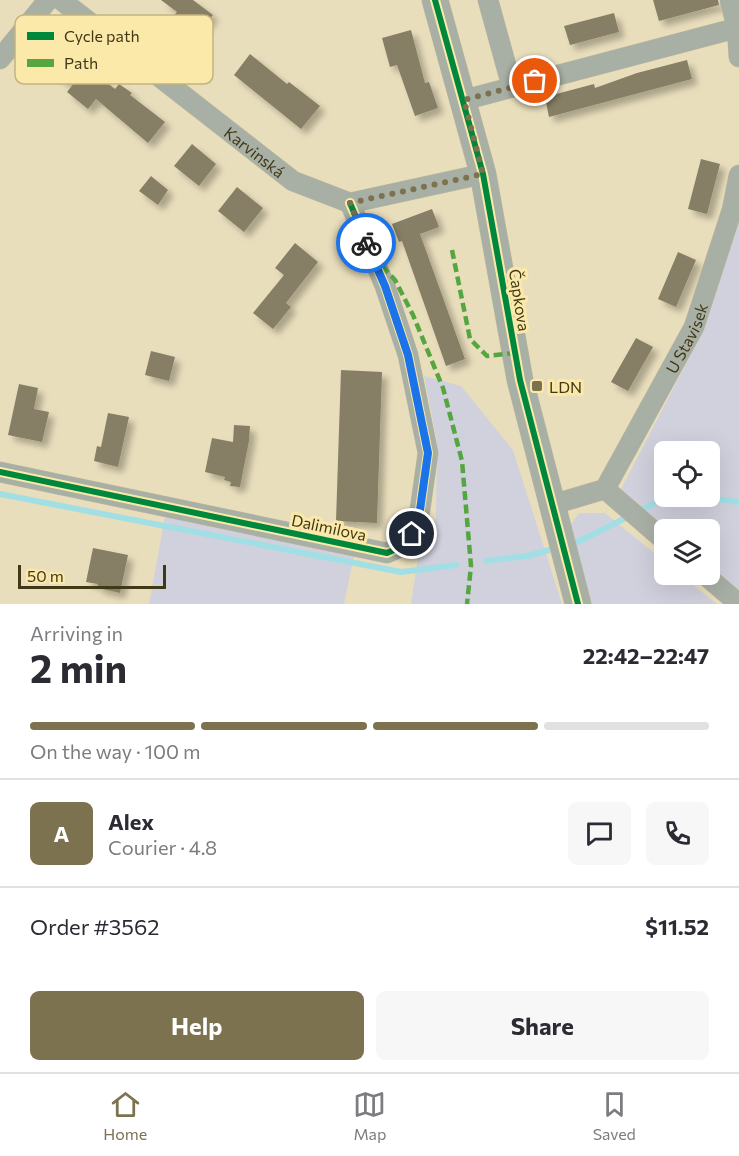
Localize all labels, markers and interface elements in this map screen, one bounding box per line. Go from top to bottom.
legend [15,15,213,84]
text: Cycle path [64,26,140,45]
text: Path [64,53,98,72]
pin [509,55,560,106]
icon: bag [518,64,551,97]
street label: Karvinská [221,122,289,181]
courier [336,213,396,273]
icon: bike [350,227,383,260]
street label: Čapkova [506,268,534,332]
street label: U Stavisek [661,300,711,376]
place label: LDN [549,377,582,396]
marker: LDN [530,379,544,393]
map controls [654,441,720,585]
button: locate [654,441,720,507]
pin [386,508,437,559]
street label: Dalimilova [290,510,368,544]
icon: home [395,517,428,550]
button: layers [654,519,720,585]
scale bar [18,562,166,590]
text: 50 m [27,566,64,585]
text: Arriving in [30,621,123,645]
text: 22:42–22:47 [583,642,709,669]
text: 2 min [30,643,127,691]
text: On the way · 100 m [30,739,200,763]
button: chat [568,802,631,865]
button: phone [646,802,709,865]
text: Alex [108,808,154,835]
text: A [54,820,69,847]
text: Courier · 4.8 [108,835,217,859]
text: Order #3562 [30,913,159,940]
text: $11.52 [645,913,709,940]
button: Help [30,991,364,1060]
button: Share [376,991,709,1060]
tab: Home [103,1088,147,1143]
tab: Map [353,1088,386,1143]
tab: Saved [593,1088,636,1143]

